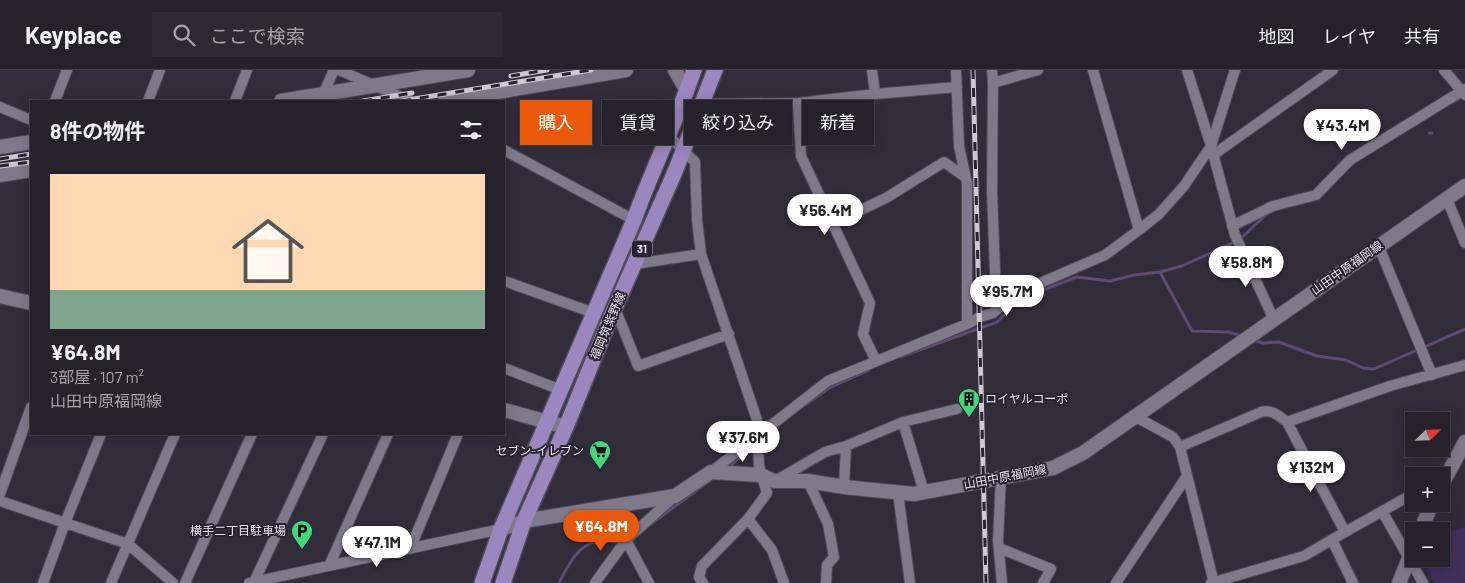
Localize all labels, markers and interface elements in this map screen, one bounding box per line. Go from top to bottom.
search box [152,12,502,57]
text: Keyplace [25,20,122,49]
icon: search [170,21,198,49]
text: ここで検索 [210,24,305,47]
text: 地図 [1259,25,1295,47]
text: レイヤ [1323,25,1376,47]
text: 共有 [1404,25,1440,47]
chip: 購入 [520,100,592,145]
chip: 賃貸 [602,100,674,145]
chip: 絞り込み [684,100,792,145]
chip: 新着 [802,100,874,145]
pin: ¥43.4M [1301,108,1383,151]
text: ¥43.4M [1315,115,1369,134]
icon: filters [457,116,485,144]
text: 8件の物件 [50,118,145,143]
pin: ¥56.4M [784,194,866,236]
text: ¥56.4M [798,200,852,219]
icon: home [223,206,313,296]
street label: 山田中原福岡線 [1308,237,1385,297]
road number: 31 [632,240,652,258]
pin: ¥58.8M [1205,246,1287,288]
text: ¥58.8M [1220,252,1272,271]
pin: ¥95.7M [966,274,1048,317]
text: ¥95.7M [981,281,1033,300]
street label: 福岡筑紫野線 [587,290,628,361]
text: ¥64.8M [50,339,120,364]
text: 3部屋 · 107 m² [50,367,144,386]
building icon: ロイヤルコーポ [957,387,981,418]
text: 山田中原福岡線 [50,391,162,410]
place label: ロイヤルコーポ [985,391,1068,405]
north arrow [1405,412,1450,458]
map controls [1405,412,1450,567]
pin: ¥37.6M [702,420,784,463]
text: ¥37.6M [718,427,768,446]
supermarket icon: セブン-イレブン [588,439,612,470]
place label: セブン-イレブン [495,443,584,457]
pin: ¥132M [1276,450,1346,493]
text: ¥132M [1288,457,1334,476]
street label: 山田中原福岡線 [962,461,1047,491]
button: + [1405,467,1450,512]
pin: ¥64.8M [560,510,642,552]
text: ¥64.8M [574,516,628,535]
parking icon: 横手二丁目駐車場 [290,519,314,550]
button: − [1405,522,1450,567]
place label: 横手二丁目駐車場 [190,523,286,537]
pin: ¥47.1M [336,526,418,568]
text: ¥47.1M [353,532,401,551]

